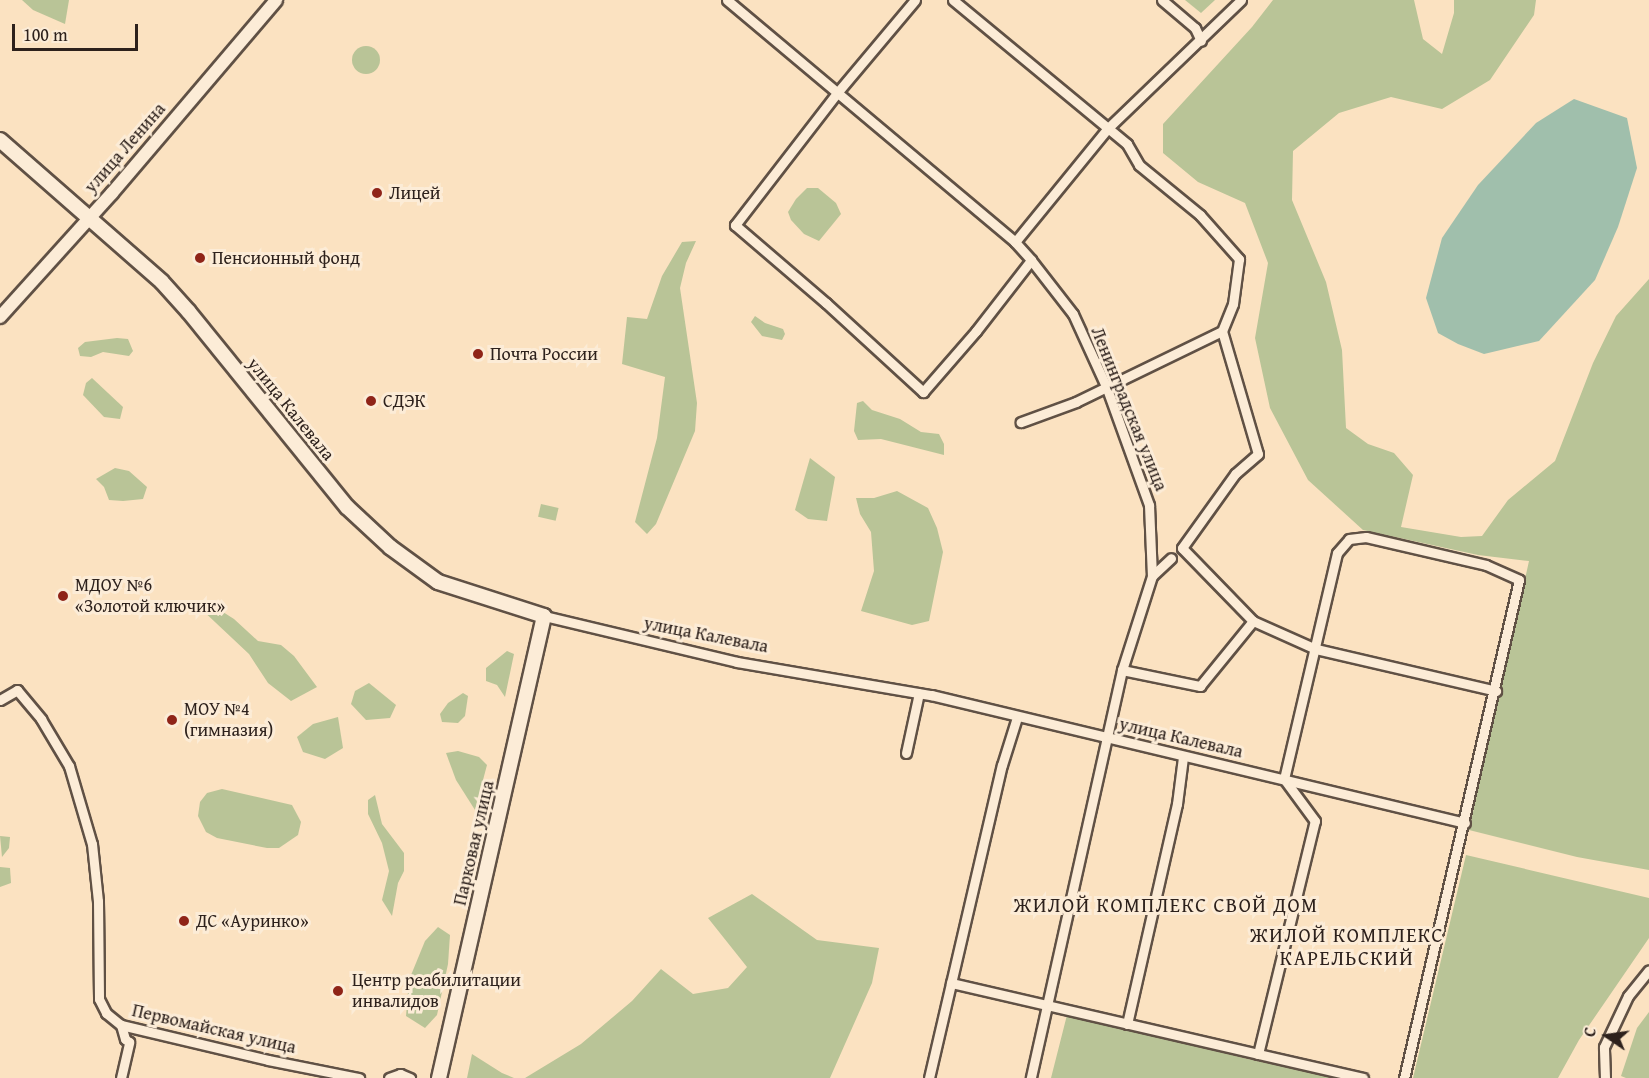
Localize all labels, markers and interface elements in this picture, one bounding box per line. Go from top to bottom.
scale bar [15,12,141,50]
text: 100 m [23,21,68,48]
street label: улица Ленина [80,98,170,198]
place label: Лицей [389,182,441,204]
marker: Лицей [370,186,384,200]
place label: Пенсионный фонд [212,247,360,269]
marker: Пенсионный фонд [193,251,207,265]
street label: Ленинградская улица [1086,324,1172,494]
place label: Почта России [490,343,598,365]
marker: Почта России [471,347,485,361]
street label: улица Калевала [243,353,339,465]
place label: СДЭК [383,390,426,412]
marker: СДЭК [364,394,378,408]
place label: МДОУ №6 «Золотой ключик» [75,575,225,618]
marker: МДОУ №6 «Золотой ключик» [56,589,70,603]
street label: улица Калевала [642,612,770,658]
place label: МОУ №4 (гимназия) [184,699,273,742]
marker: МОУ №4 (гимназия) [165,713,179,727]
street label: улица Калевала [1117,713,1245,763]
street label: Парковая улица [449,778,499,908]
district label: ЖИЛОЙ КОМПЛЕКС СВОЙ ДОМ [1014,892,1318,916]
place label: ДС «Ауринко» [196,910,309,932]
marker: ДС «Ауринко» [177,914,191,928]
district label: ЖИЛОЙ КОМПЛЕКС КАРЕЛЬСКИЙ [1250,922,1444,969]
place label: Центр реабилитации инвалидов [352,970,521,1012]
marker: Центр реабилитации инвалидов [329,982,347,1000]
street label: Первомайская улица [130,1000,298,1058]
north arrow [1577,1006,1637,1066]
text: С [1577,1025,1602,1039]

